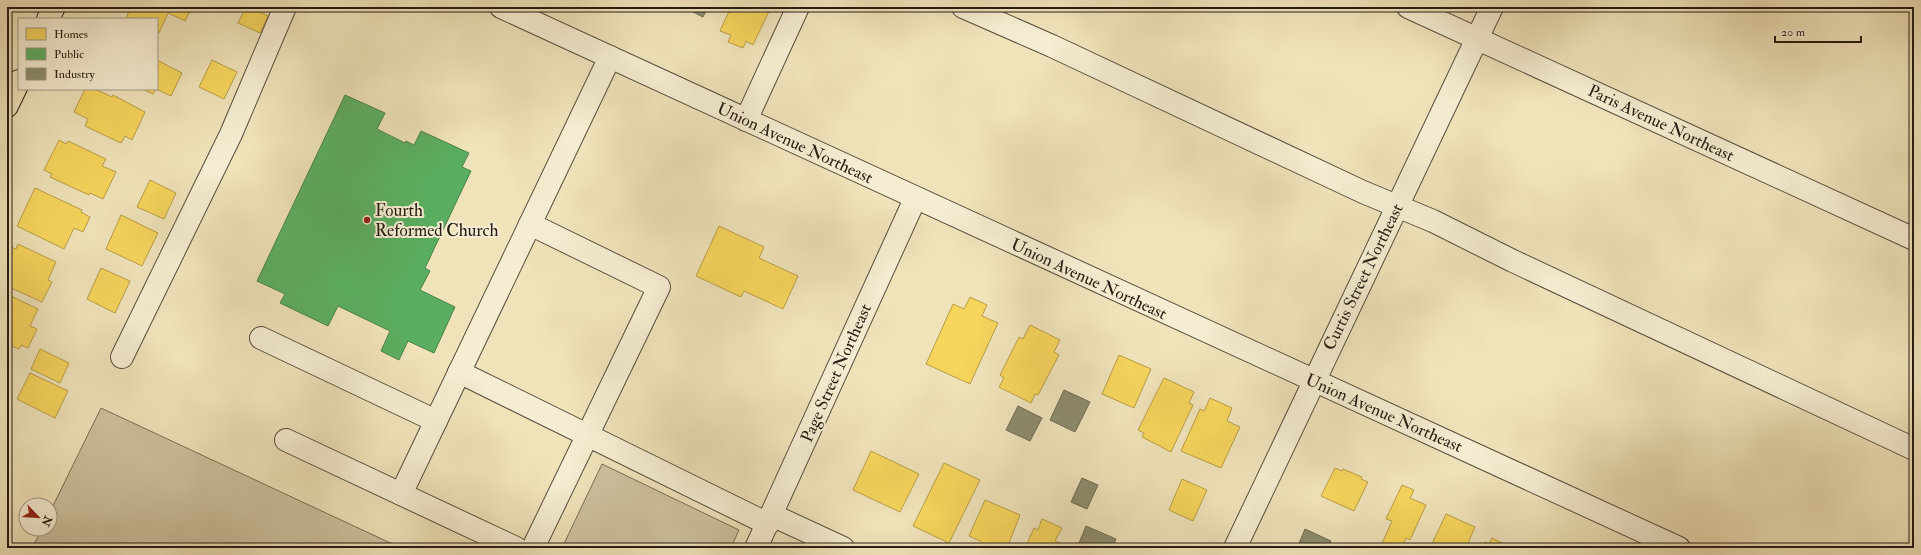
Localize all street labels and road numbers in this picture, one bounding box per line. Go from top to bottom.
street label: Paris Avenue Northeast [1585,80,1738,166]
street label: Union Avenue Northeast [714,98,877,189]
street label: Curtis Street Northeast [1318,200,1408,354]
street label: Union Avenue Northeast [1008,234,1171,325]
street label: Page Street Northeast [796,300,876,445]
street label: Union Avenue Northeast [1302,369,1466,457]

